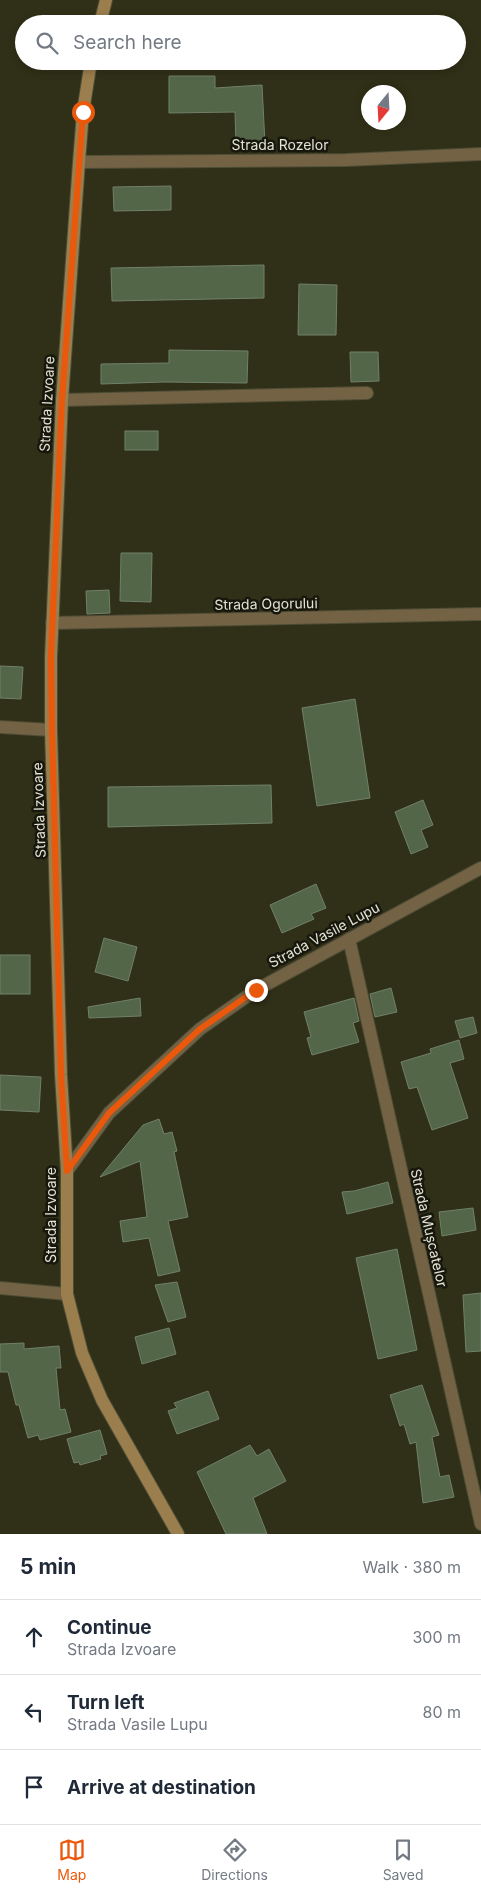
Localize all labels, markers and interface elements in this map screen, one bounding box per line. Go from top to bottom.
search box [15,15,466,70]
icon: search [33,29,61,57]
text: Search here [73,31,182,54]
north arrow [361,85,406,130]
route start [72,101,95,124]
street label: Strada Rozelor [232,136,328,153]
street label: Strada Izvoare [36,356,57,452]
street label: Strada Ogorului [214,594,318,613]
street label: Strada Izvoare [28,762,49,858]
street label: Strada Vasile Lupu [265,898,382,971]
route end [245,979,268,1002]
street label: Strada Izvoare [42,1167,59,1263]
street label: Strada Mușcatelor [407,1167,451,1289]
text: 5 min [20,1554,76,1579]
text: Walk · 380 m [362,1557,461,1577]
text: Continue [67,1616,152,1639]
icon: ahead [20,1623,48,1651]
text: 300 m [412,1627,461,1647]
text: Strada Izvoare [67,1639,176,1659]
text: Turn left [67,1691,145,1714]
icon: left [20,1698,48,1726]
text: 80 m [422,1702,461,1722]
text: Strada Vasile Lupu [67,1714,208,1734]
icon: arrive [20,1773,48,1801]
text: Arrive at destination [67,1776,256,1799]
tab: Map [57,1836,86,1883]
tab: Directions [201,1836,268,1883]
tab: Saved [383,1836,424,1883]

